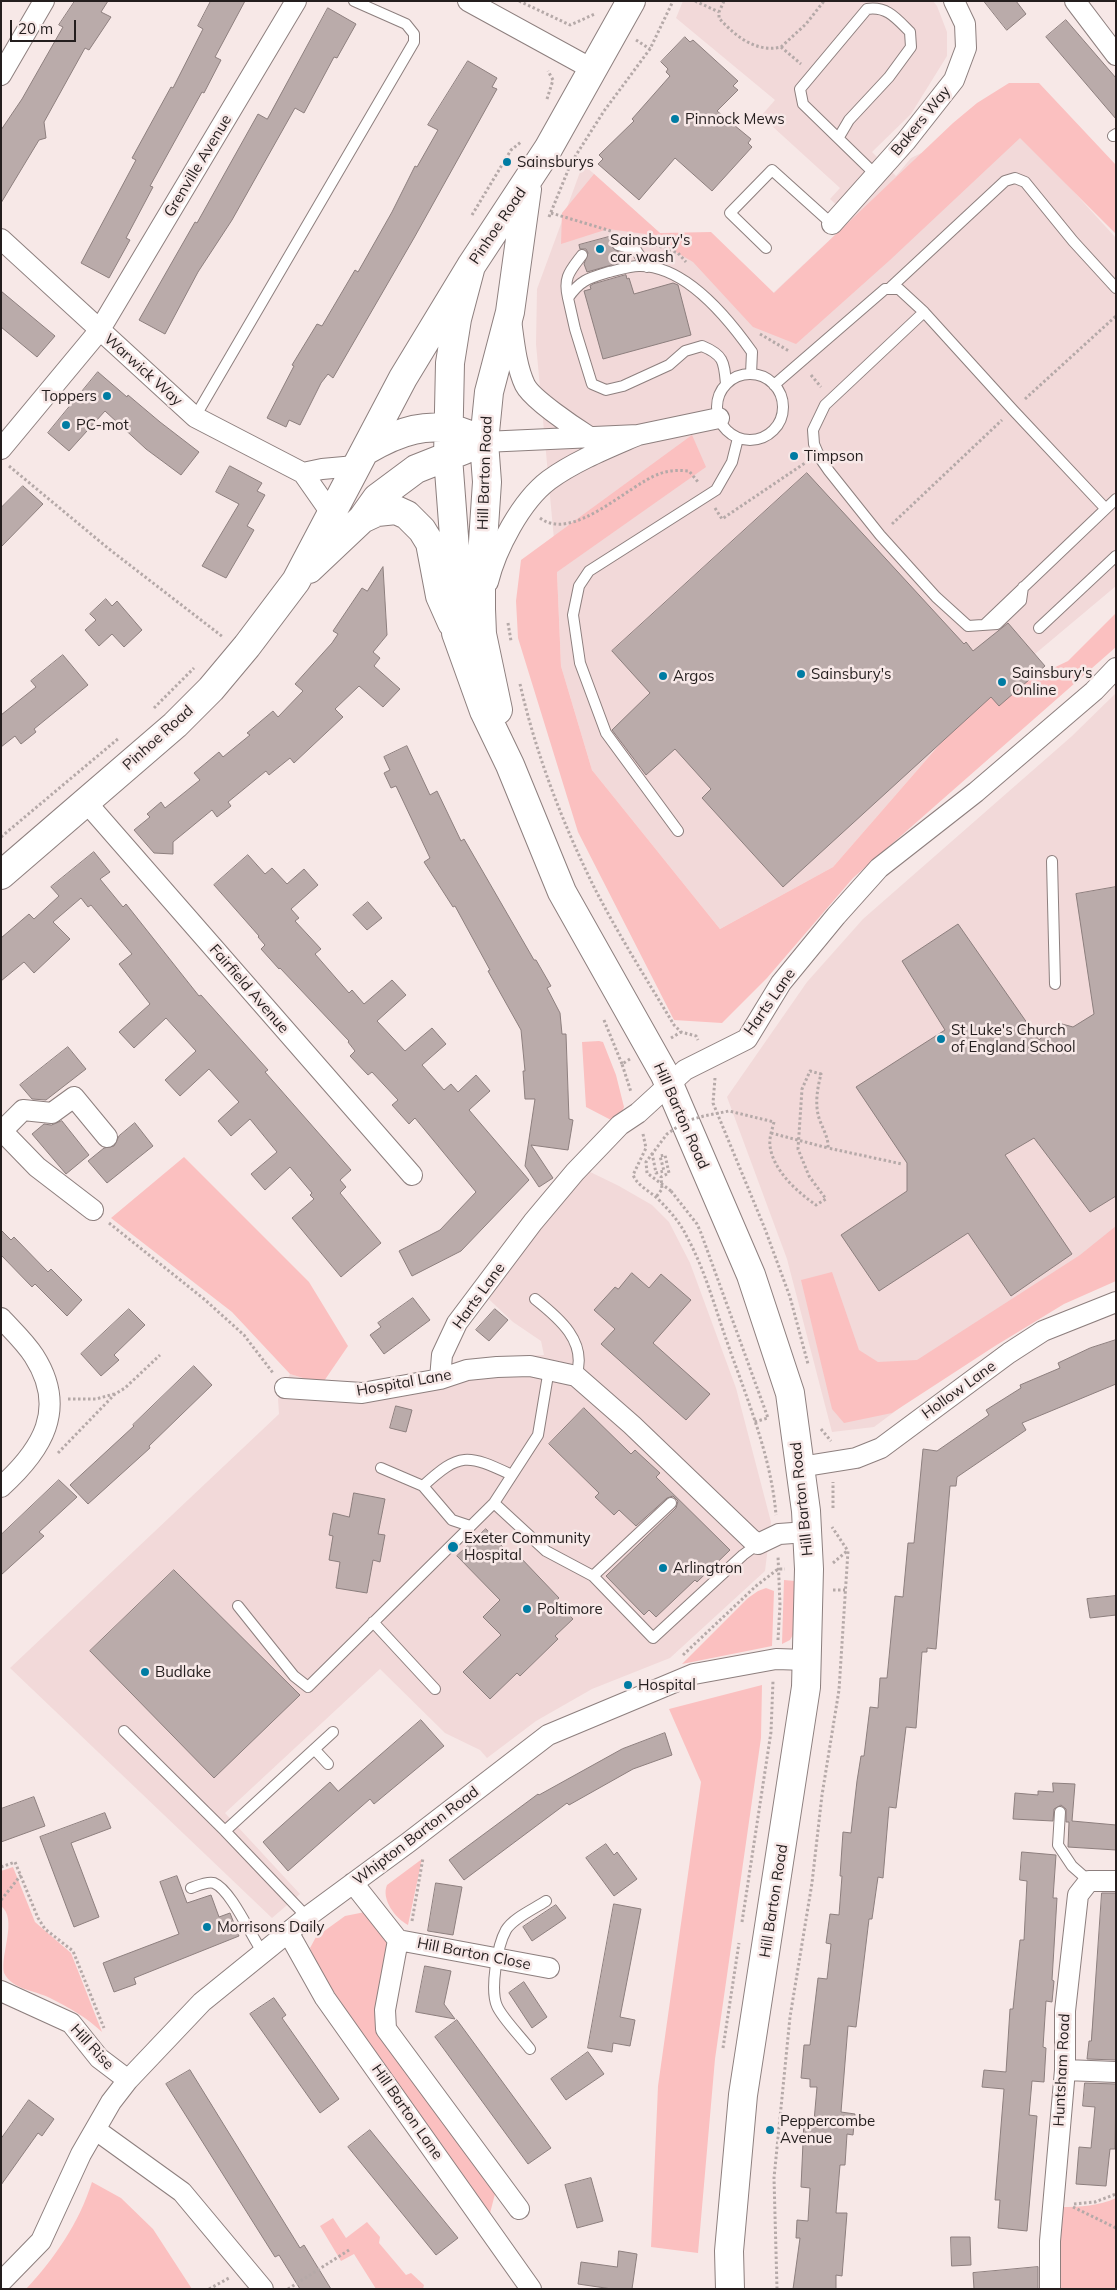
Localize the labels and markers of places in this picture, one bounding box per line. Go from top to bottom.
place label: Pinnock Mews [685,110,785,128]
marker: Pinnock Mews [669,113,681,125]
place label: Sainsburys [517,153,594,171]
marker: Sainsburys [501,156,513,168]
place label: Sainsbury's car wash [610,231,690,266]
marker: Sainsbury's car wash [594,243,606,255]
place label: Toppers [42,387,97,405]
marker: Toppers [101,390,113,402]
place label: PC-mot [76,416,129,434]
marker: PC-mot [60,419,72,431]
place label: Timpson [804,447,864,465]
marker: Timpson [788,450,800,462]
place label: Sainsbury's Online [1012,664,1092,699]
place label: Sainsbury's [811,665,891,683]
place label: Argos [673,667,714,685]
marker: Sainsbury's [795,668,807,680]
marker: Argos [657,670,669,682]
marker: Sainsbury's Online [996,676,1008,688]
place label: St Luke's Church of England School [951,1021,1076,1056]
marker: St Luke's Church of England School [935,1033,947,1045]
place label: Exeter Community Hospital [464,1529,590,1564]
marker: Exeter Community Hospital [446,1540,460,1554]
place label: Arlingtron [673,1559,742,1577]
marker: Arlingtron [657,1562,669,1574]
place label: Poltimore [537,1600,603,1618]
marker: Poltimore [521,1603,533,1615]
place label: Budlake [155,1663,211,1681]
marker: Budlake [139,1666,151,1678]
place label: Hospital [638,1676,696,1694]
marker: Hospital [622,1679,634,1691]
place label: Morrisons Daily [217,1918,324,1936]
marker: Morrisons Daily [201,1921,213,1933]
place label: Peppercombe Avenue [780,2112,875,2147]
marker: Peppercombe Avenue [764,2124,776,2136]

